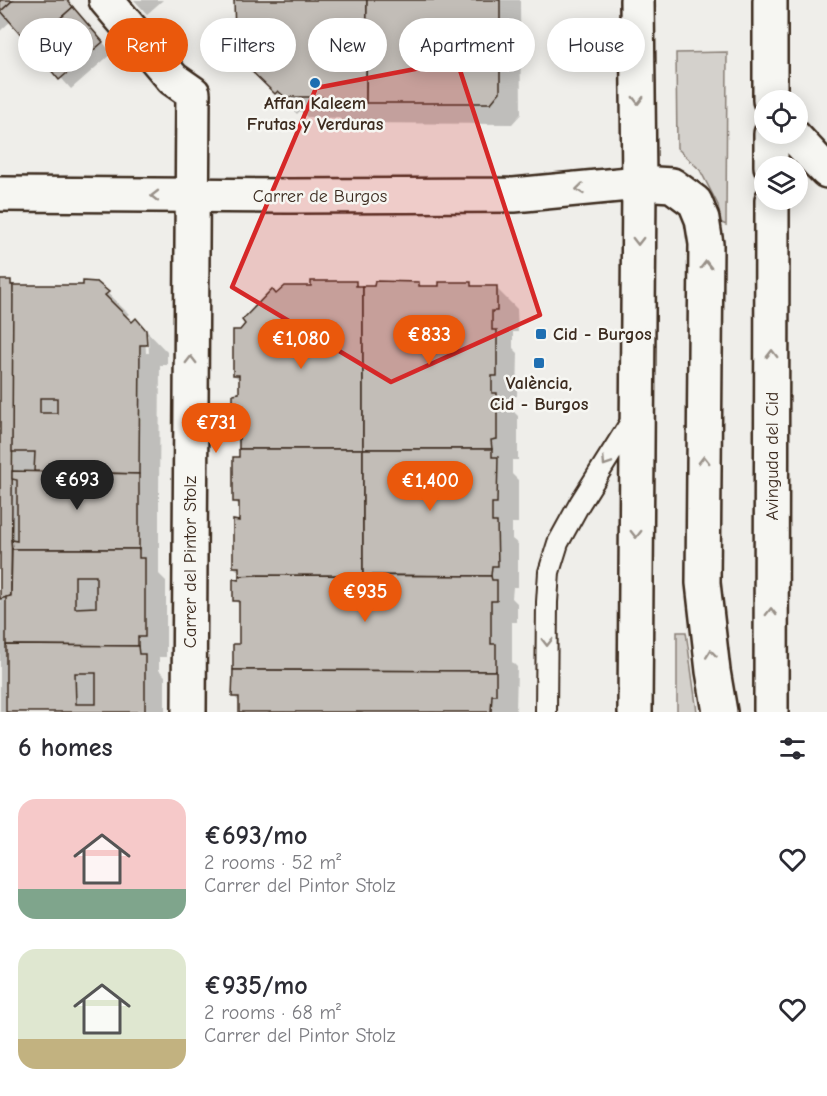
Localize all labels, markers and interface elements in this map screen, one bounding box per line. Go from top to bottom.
chip: Buy [18,18,93,72]
chip: Rent [105,18,188,72]
chip: Filters [200,18,296,72]
chip: New [308,18,387,72]
chip: Apartment [399,18,535,72]
chip: House [547,18,645,72]
marker: Affan Kaleem Frutas y Verduras [308,76,322,90]
map controls [754,90,808,210]
button: locate [754,90,808,144]
place label: Affan Kaleem Frutas y Verduras [247,93,384,135]
one-way arrow [632,96,644,105]
button: layers [754,156,808,210]
one-way arrow [576,182,585,195]
street label: Carrer de Burgos [253,186,387,207]
one-way arrow [150,190,159,202]
one-way arrow [632,237,644,246]
one-way arrow [700,260,712,269]
pin: €833 [393,315,465,366]
pin: €1,080 [252,319,350,370]
text: €833 [407,323,451,346]
place label: Cid - Burgos [553,324,652,345]
text: €1,080 [272,327,330,350]
marker: Cid - Burgos [534,327,548,341]
one-way arrow [766,349,778,358]
one-way arrow [185,355,197,364]
marker: València, Cid - Burgos [532,356,546,370]
place label: València, Cid - Burgos [490,373,589,415]
street label: Avinguda del Cid [762,392,783,520]
pin: €731 [180,403,252,454]
text: €731 [196,411,236,434]
one-way arrow [698,455,710,464]
one-way arrow [601,456,613,466]
pin: €693 [41,460,113,511]
pin: €1,400 [381,461,479,512]
text: €693 [55,468,99,491]
text: €1,400 [401,469,459,492]
street label: Carrer del Pintor Stolz [180,476,201,648]
one-way arrow [630,530,642,539]
pin: €935 [329,572,401,623]
text: €935 [343,580,387,603]
one-way arrow [765,607,777,616]
one-way arrow [541,638,553,647]
one-way arrow [705,650,718,659]
icon: filters [776,732,809,765]
text: 6 homes [18,733,113,763]
text: €693/mo [204,821,307,851]
icon: home [66,823,138,895]
icon: heart [776,843,809,876]
text: 2 rooms · 52 m² [204,851,341,874]
text: Carrer del Pintor Stolz [204,874,395,897]
text: €935/mo [204,971,308,1001]
icon: home [66,973,138,1045]
icon: heart [776,993,809,1026]
text: 2 rooms · 68 m² [204,1001,341,1024]
text: Carrer del Pintor Stolz [204,1024,395,1047]

